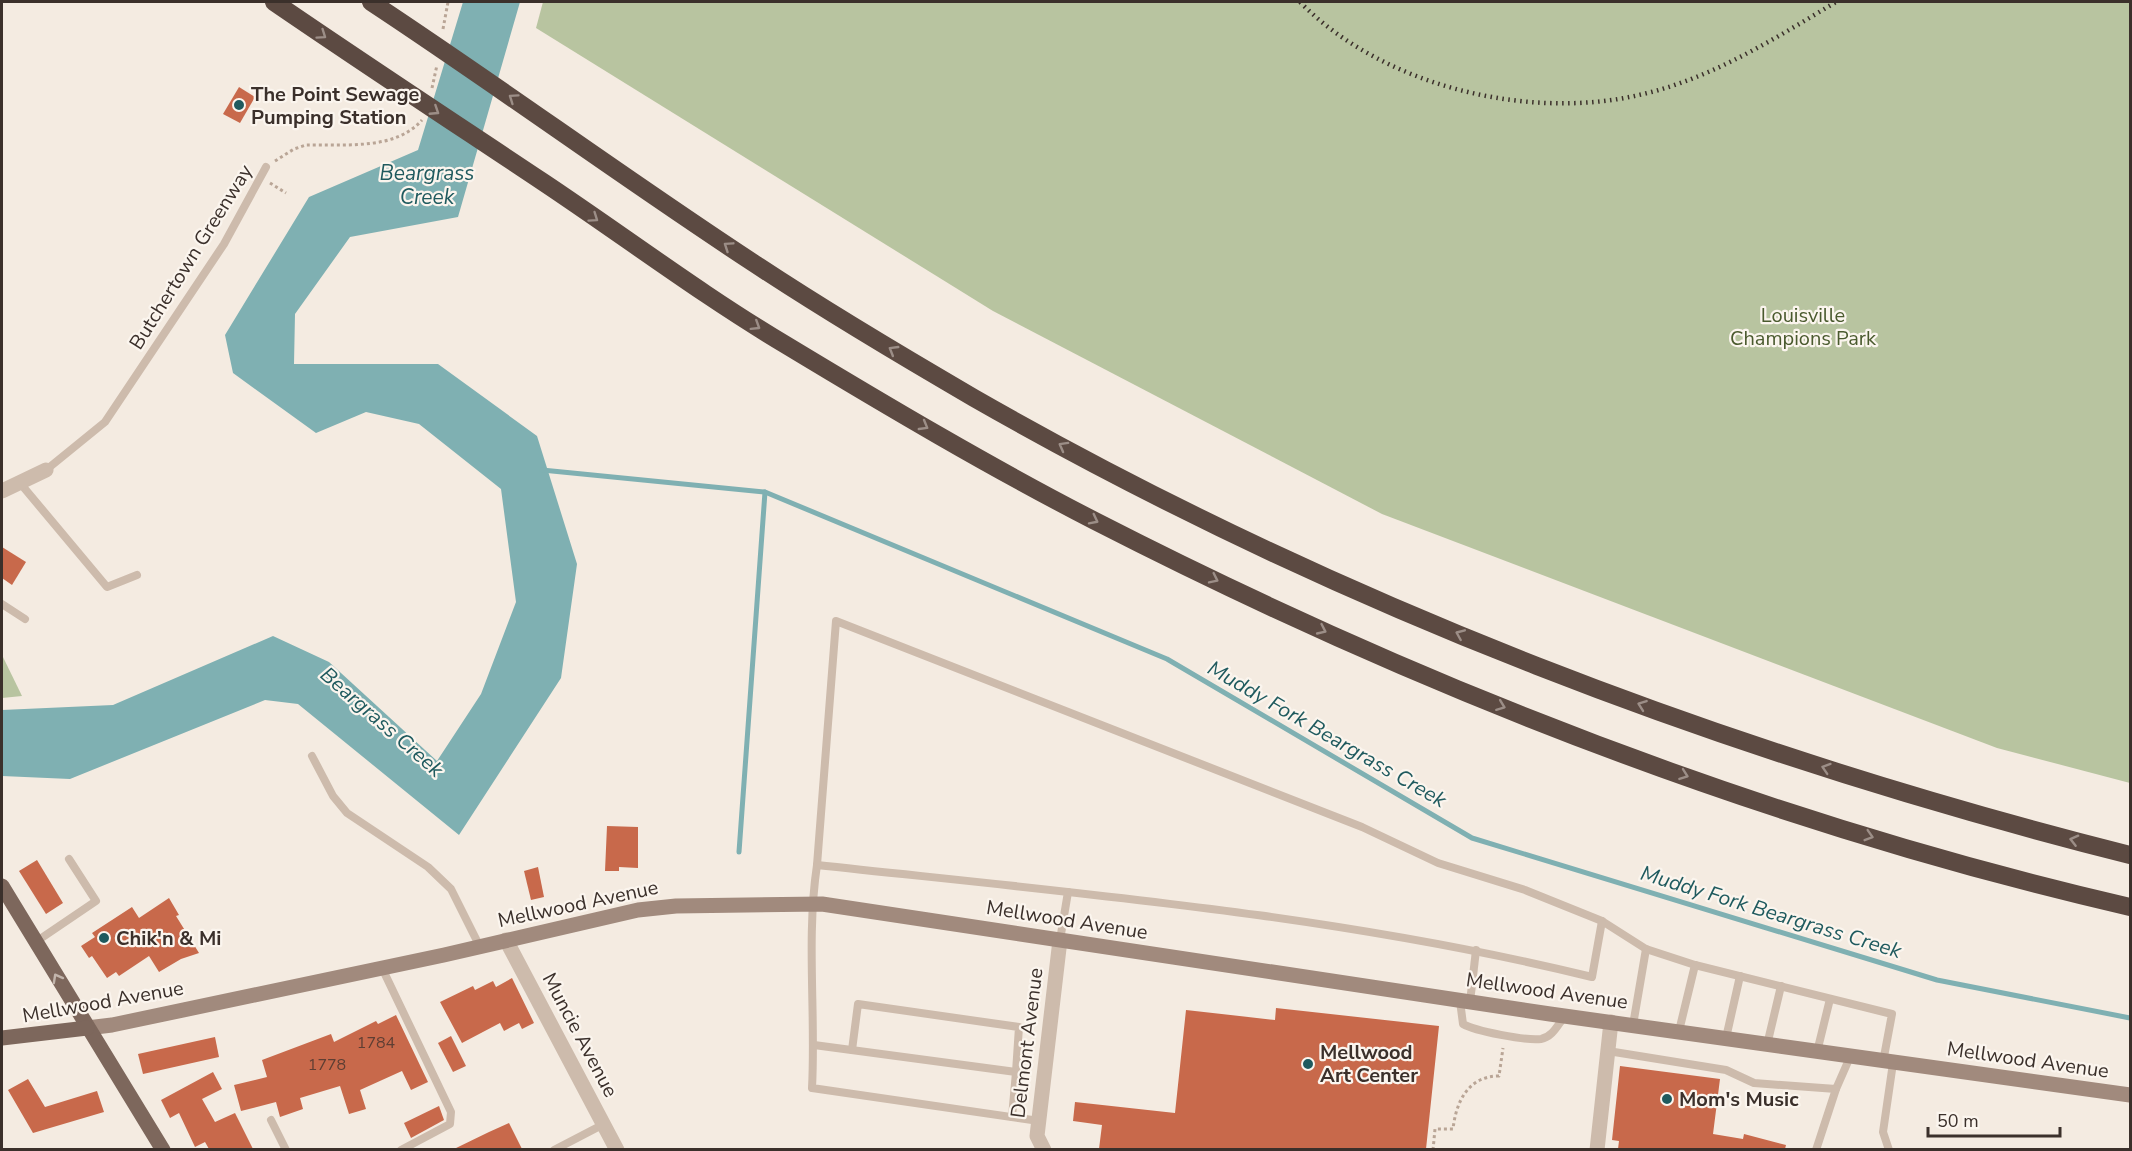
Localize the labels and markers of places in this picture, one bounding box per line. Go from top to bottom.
place label: The Point Sewage Pumping Station [251,81,419,131]
marker: The Point Sewage Pumping Station [232,98,246,112]
place label: Chik'n & Mi [116,925,221,952]
marker: Chik'n & Mi [97,931,111,945]
place label: Mellwood Art Center [1320,1039,1418,1089]
marker: Mellwood Art Center [1301,1057,1315,1071]
place label: Mom's Music [1679,1086,1799,1113]
marker: Mom's Music [1660,1092,1674,1106]

